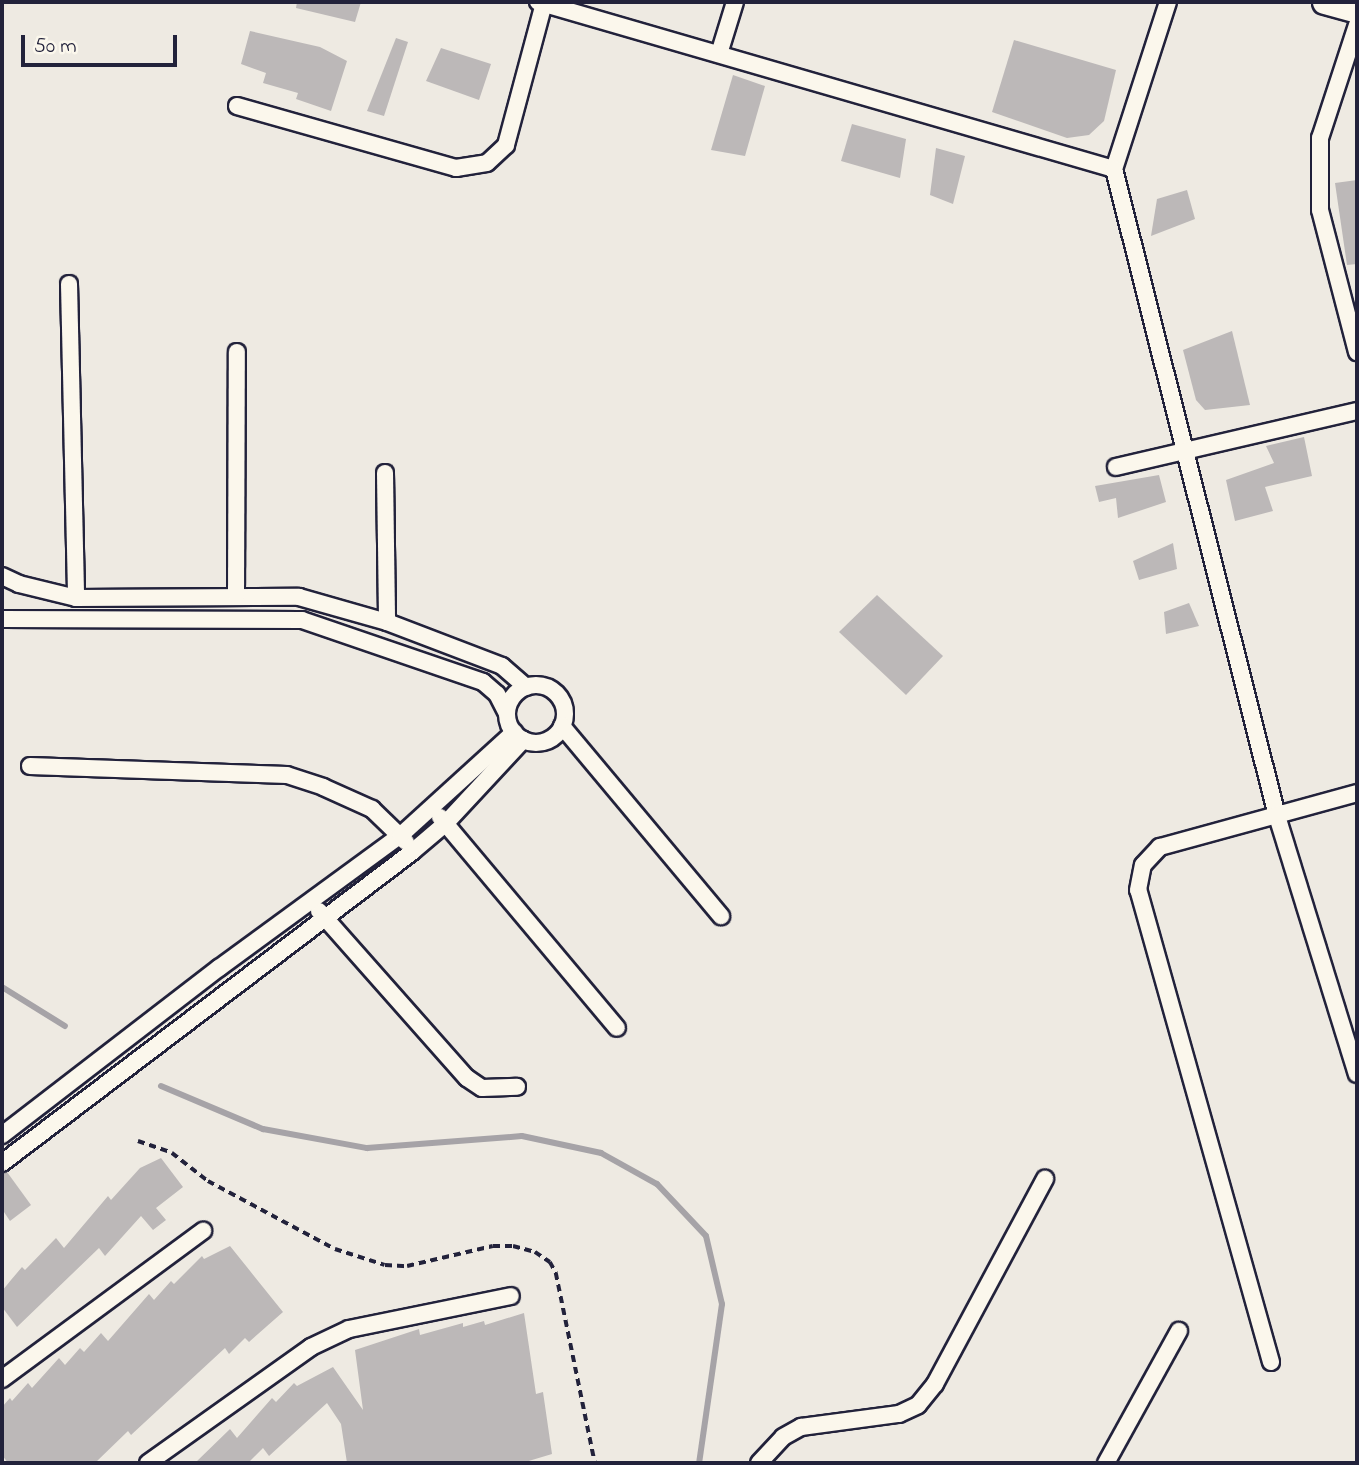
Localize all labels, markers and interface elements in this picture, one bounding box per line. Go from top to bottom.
scale bar [24,21,180,65]
text: 50 m [34,32,77,62]

